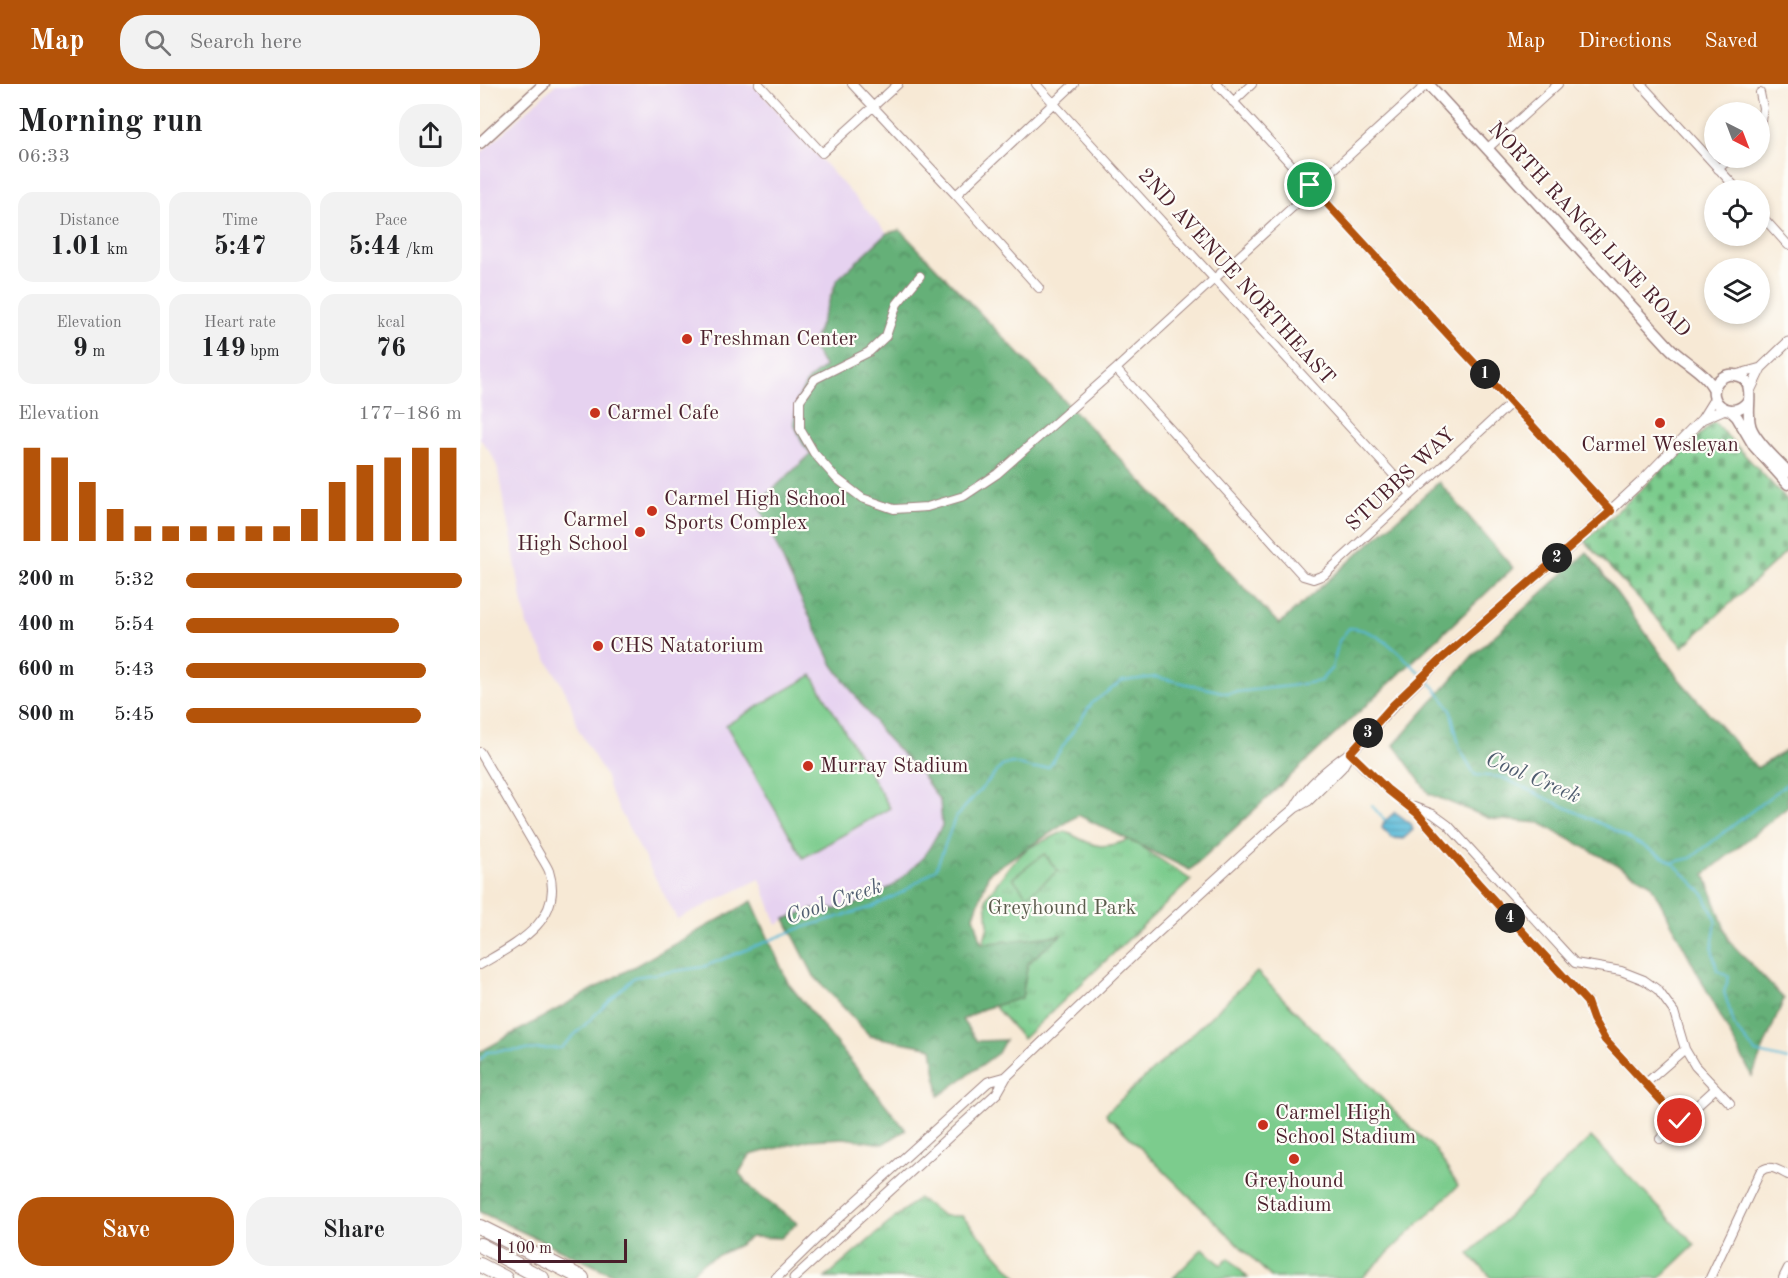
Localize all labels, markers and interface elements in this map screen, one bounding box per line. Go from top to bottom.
search box [120,15,540,69]
icon: search [141,26,174,59]
text: Map [30,28,84,56]
text: Search here [189,31,302,53]
text: Map [1506,31,1545,52]
text: Directions [1578,31,1672,52]
text: Saved [1705,31,1758,52]
north arrow [1704,102,1770,168]
map controls [1704,102,1770,324]
button: share [399,104,462,167]
text: Morning run [18,106,203,139]
street label: NORTH RANGE LINE ROAD [1484,118,1694,342]
text: 06:33 [18,147,70,167]
pin [1284,159,1335,210]
street label: 2ND AVENUE NORTHEAST [1134,165,1338,389]
icon: arrive [1293,168,1326,201]
button: locate [1704,180,1770,246]
text: Distance [59,213,119,229]
text: Time [222,213,258,229]
text: Pace [375,213,407,229]
text: 1.01 [50,234,103,260]
text: 5:47 [214,234,266,260]
text: 5:44 [348,234,401,260]
text: km [103,242,128,258]
text: /km [401,242,434,258]
button: layers [1704,258,1770,324]
text: Elevation [56,315,122,331]
text: Heart rate [204,315,276,331]
text: kcal [377,315,405,331]
place label: Freshman Center [699,329,857,350]
marker: Freshman Center [680,332,694,346]
text: 9 [73,336,88,362]
text: 149 [201,336,246,362]
text: 76 [376,336,406,362]
text: m [88,344,105,360]
text: bpm [246,344,279,360]
pin: 1 [1470,359,1500,389]
text: 1 [1480,366,1490,382]
place label: Carmel Cafe [607,403,719,424]
text: Elevation [18,404,99,424]
text: 177–186 m [359,404,462,424]
marker: Carmel Cafe [588,406,602,420]
marker: Carmel Wesleyan [1653,416,1667,430]
street label: STUBBS WAY [1342,424,1460,536]
place label: Carmel Wesleyan [1581,435,1739,456]
place label: Carmel High School Sports Complex [664,489,846,534]
marker: Carmel High School Sports Complex [645,504,659,518]
place label: Carmel High School [517,510,628,555]
marker: Carmel High School [633,525,647,539]
pin: 2 [1542,543,1572,573]
text: 2 [1552,550,1562,566]
text: 200 m [18,570,74,590]
text: 5:32 [114,570,154,590]
text: 400 m [18,615,74,635]
text: 5:54 [114,615,154,635]
place label: CHS Natatorium [610,636,764,657]
marker: CHS Natatorium [591,639,605,653]
text: 600 m [18,660,74,680]
text: 5:43 [114,660,154,680]
text: 800 m [18,705,74,725]
text: 5:45 [114,705,154,725]
pin: 3 [1353,718,1383,748]
text: 3 [1363,725,1373,741]
water label: Cool Creek [1482,748,1584,808]
place label: Murray Stadium [820,756,968,777]
marker: Murray Stadium [801,759,815,773]
water label: Cool Creek [783,875,885,929]
park label: Greyhound Park [987,898,1137,919]
pin: 4 [1495,903,1525,933]
text: 4 [1505,910,1515,926]
pin [1654,1095,1705,1146]
place label: Carmel High School Stadium [1275,1103,1416,1148]
icon: check [1663,1104,1696,1137]
marker: Carmel High School Stadium [1256,1118,1270,1132]
marker: Greyhound Stadium [1287,1152,1301,1166]
place label: Greyhound Stadium [1244,1171,1344,1216]
button: Save [18,1197,234,1266]
button: Share [246,1197,462,1266]
scale bar [498,1236,627,1264]
text: 100 m [507,1241,552,1257]

